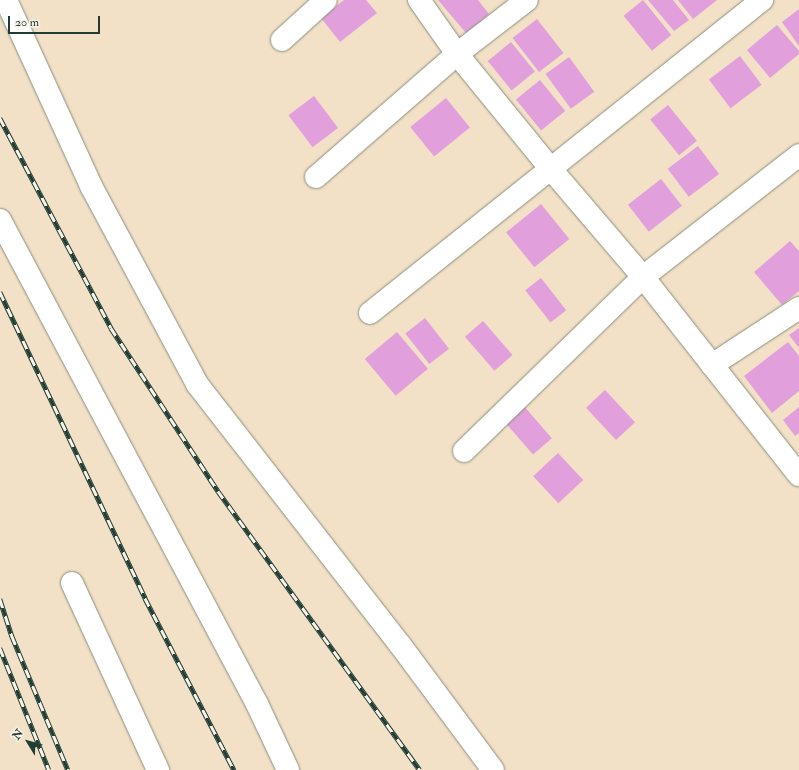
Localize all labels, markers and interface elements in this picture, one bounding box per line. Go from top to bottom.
scale bar [10,8,102,34]
text: 20 m [15,15,39,30]
north arrow [8,722,48,762]
text: N [10,727,26,742]

